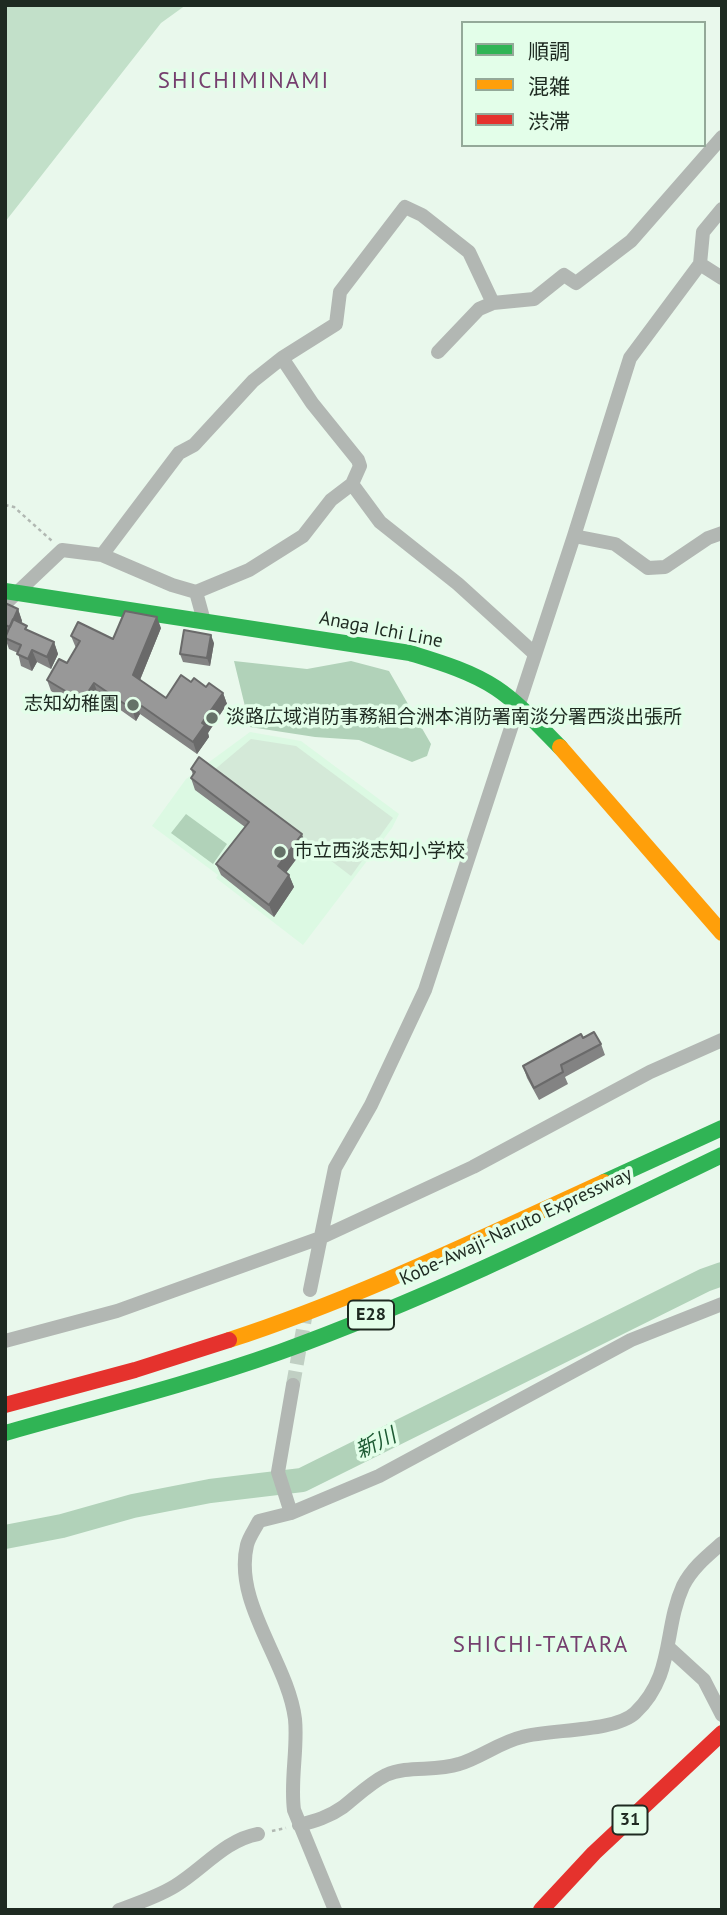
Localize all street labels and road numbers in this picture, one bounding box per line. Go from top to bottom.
street label: Anaga Ichi Line [317,607,445,653]
street label: Kobe-Awaji-Naruto Expressway [396,1163,636,1291]
road number: E28 [348,1300,394,1330]
road number: 31 [612,1806,648,1834]

